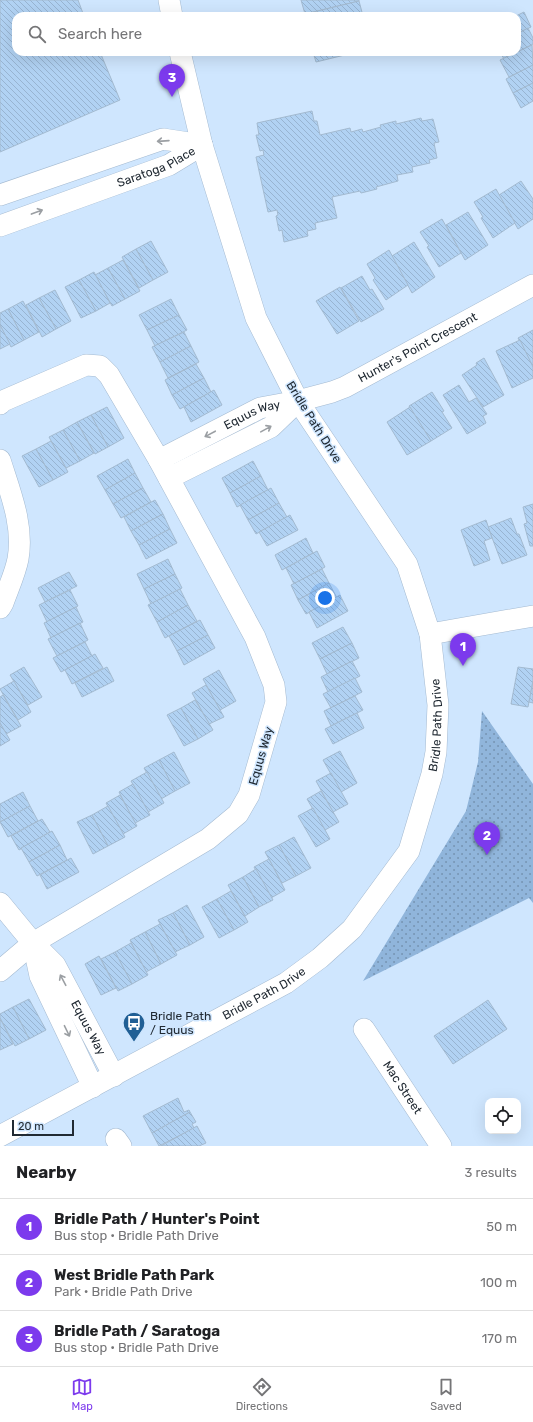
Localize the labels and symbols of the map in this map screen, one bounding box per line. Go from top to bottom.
pin: 3 [159,64,185,97]
one-way arrow [157,137,170,144]
street label: Saratoga Place [115,144,198,190]
one-way arrow [30,208,42,216]
street label: Hunter's Point Crescent [356,310,480,386]
street label: Bridle Path Drive [283,379,345,465]
street label: Equus Way [221,397,282,432]
one-way arrow [260,425,272,433]
one-way arrow [204,431,216,438]
your location [315,588,335,608]
pin: 1 [450,633,476,666]
street label: Bridle Path Drive [426,678,445,773]
street label: Equus Way [246,725,276,787]
pin: 2 [474,822,500,855]
street label: Bridle Path Drive [220,964,308,1023]
one-way arrow [58,974,66,986]
street label: Equus Way [68,998,109,1058]
place label: Bridle Path / Equus [150,1009,211,1037]
bus stop icon: Bridle Path / Equus [121,1010,147,1043]
one-way arrow [64,1025,71,1037]
street label: Mac Street [380,1058,425,1117]
scale bar [12,1118,74,1137]

